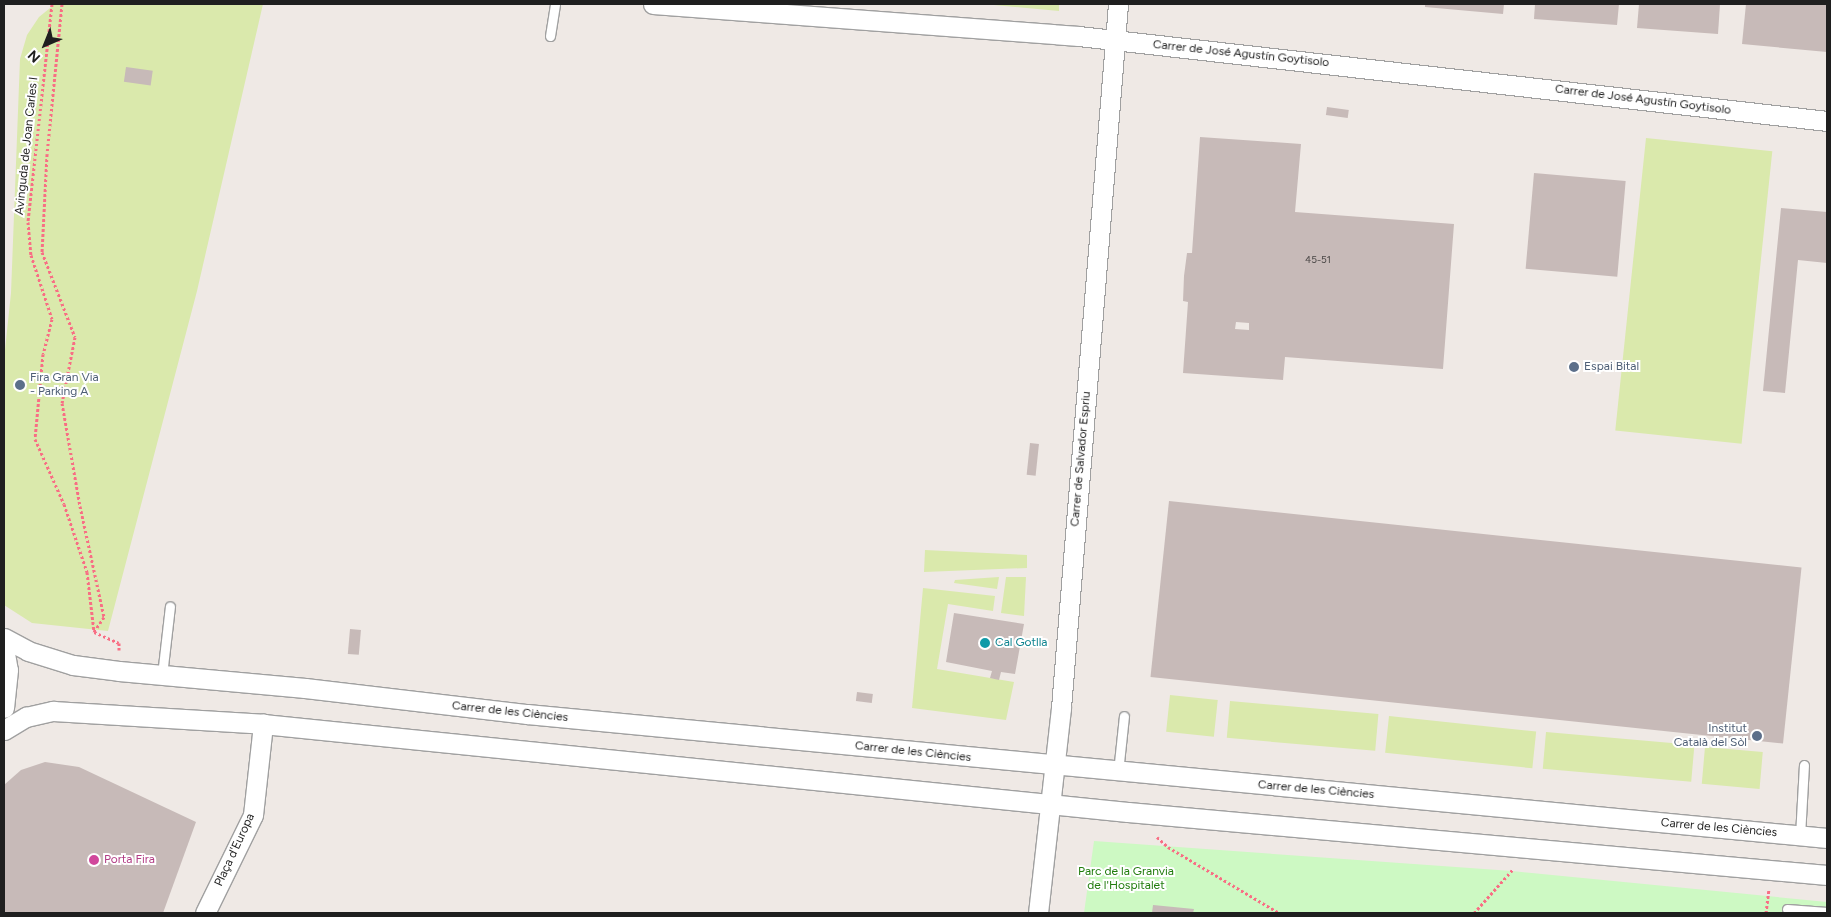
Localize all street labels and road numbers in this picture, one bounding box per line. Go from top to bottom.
street label: Carrer de José Agustín Goytisolo [1152,38,1330,70]
street label: Avinguda de Joan Carles I [13,76,41,216]
street label: Carrer de José Agustín Goytisolo [1554,82,1732,118]
street label: Carrer de Salvador Espriu [1068,391,1094,527]
street label: Carrer de les Ciències [451,699,569,725]
street label: Carrer de les Ciències [854,739,972,765]
street label: Carrer de les Ciències [1257,778,1375,802]
street label: Plaça d'Europa [212,811,258,889]
street label: Carrer de les Ciències [1660,816,1778,840]

